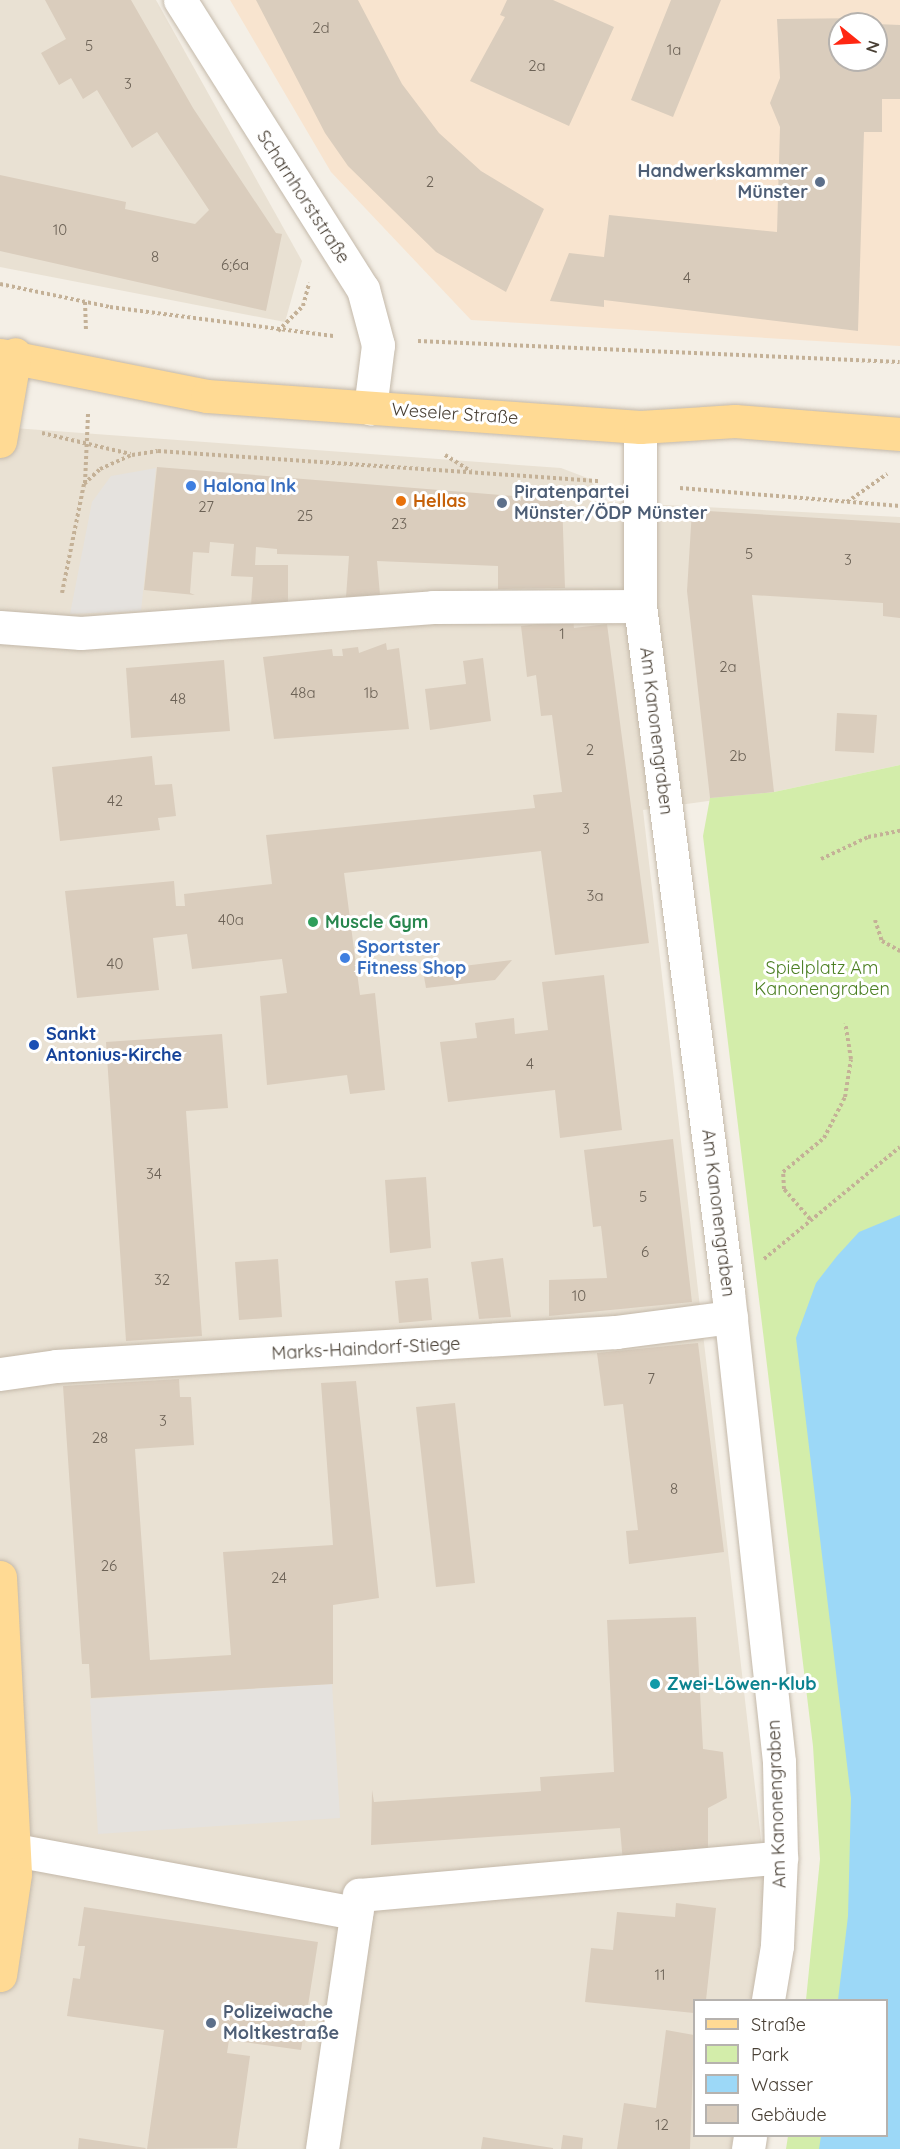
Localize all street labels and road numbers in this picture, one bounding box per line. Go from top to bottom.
street label: Scharnhorststraße [252,127,354,267]
street label: Weseler Straße [391,399,519,429]
street label: Am Kanonengraben [635,646,677,816]
street label: Am Kanonengraben [697,1128,739,1298]
street label: Marks-Haindorf-Stiege [271,1333,461,1365]
street label: Am Kanonengraben [763,1719,791,1889]

